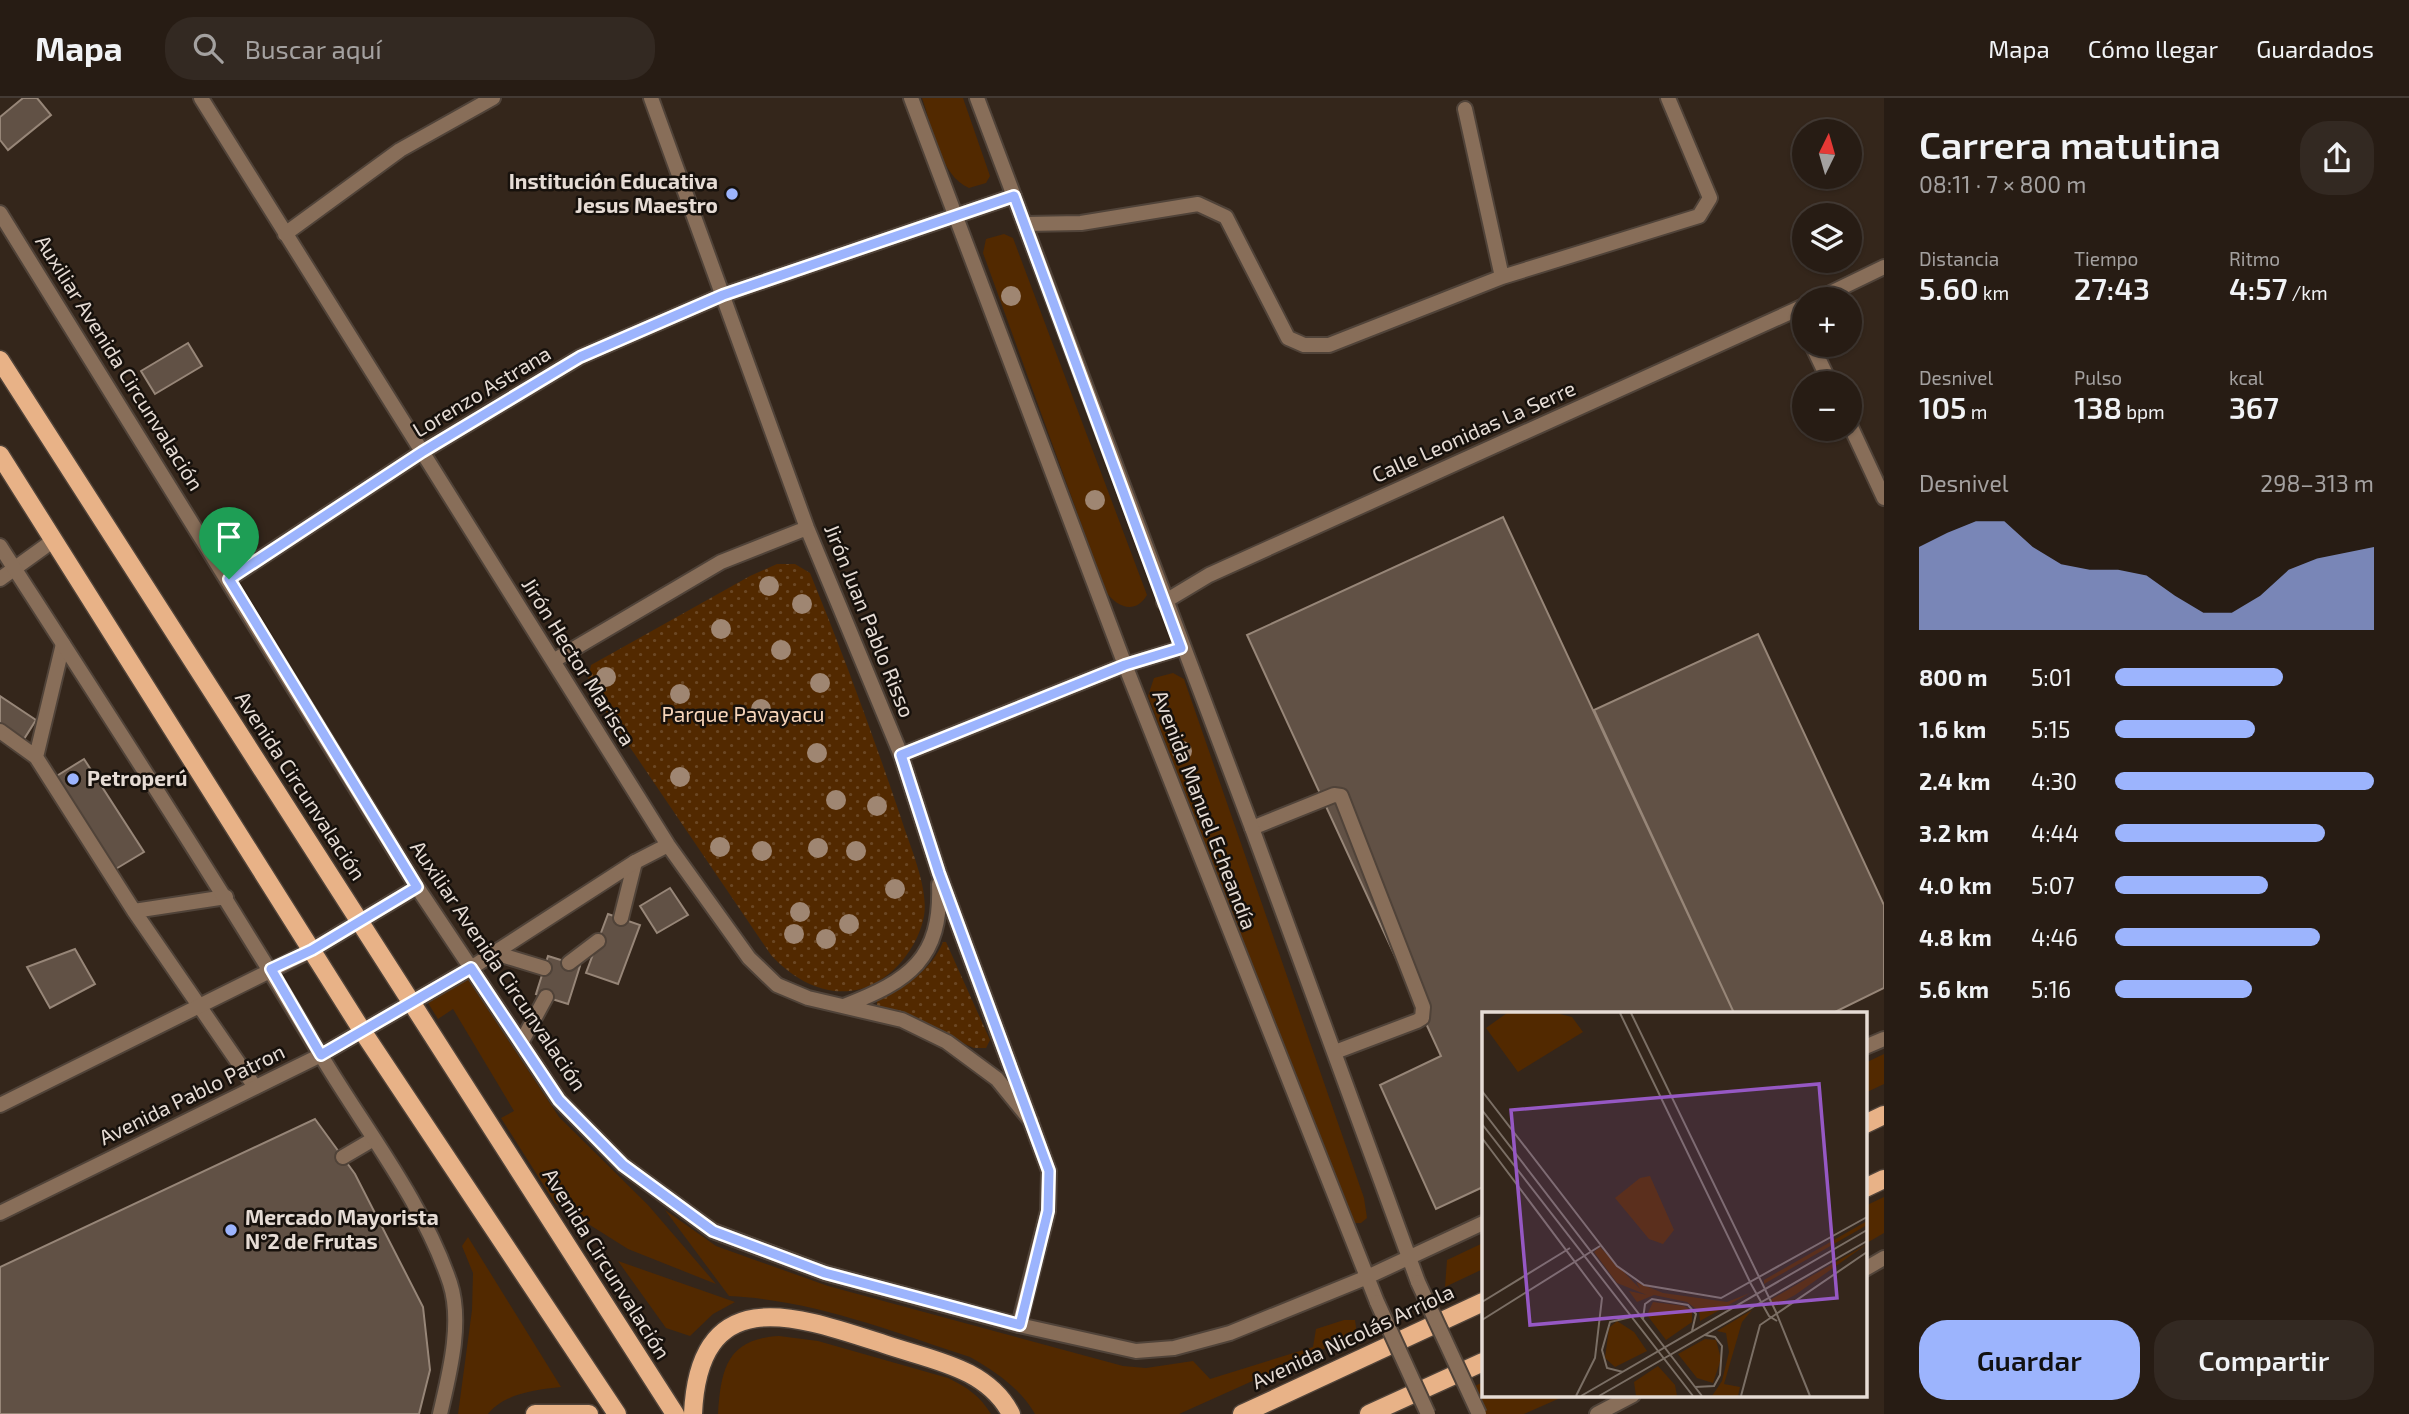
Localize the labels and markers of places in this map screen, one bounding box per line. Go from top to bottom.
place label: Institución Educativa Jesus Maestro [509,168,718,217]
marker: Institución Educativa Jesus Maestro [724,186,740,202]
pin [199,507,259,579]
place label: Petroperú [87,765,187,790]
marker: Petroperú [65,771,81,787]
place label: Mercado Mayorista N°2 de Frutas [245,1204,439,1253]
marker: Mercado Mayorista N°2 de Frutas [223,1222,239,1238]

